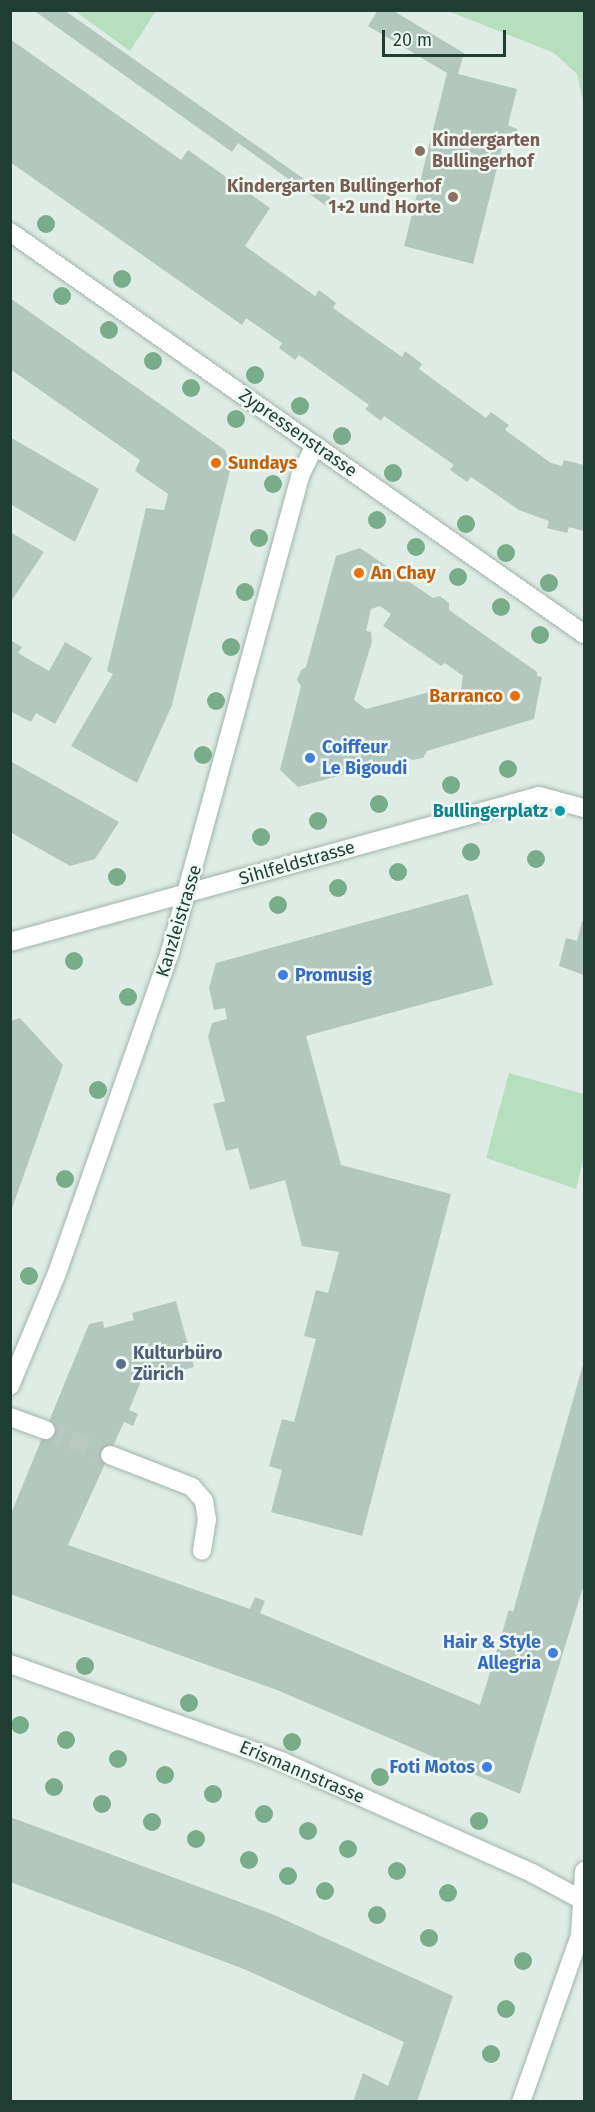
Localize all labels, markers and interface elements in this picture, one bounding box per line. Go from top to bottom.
scale bar [385,18,510,56]
text: 20 m [393,29,432,51]
place label: Kindergarten Bullingerhof [432,130,540,172]
marker: Kindergarten Bullingerhof [413,144,427,158]
place label: Kindergarten Bullingerhof 1+2 und Horte [227,176,441,219]
marker: Kindergarten Bullingerhof 1+2 und Horte [446,190,460,204]
street label: Zypressenstrasse [235,384,361,482]
place label: Sundays [228,452,297,474]
marker: Sundays [209,456,223,470]
place label: An Chay [371,562,436,584]
marker: An Chay [352,566,366,580]
place label: Barranco [429,685,503,707]
marker: Barranco [508,689,522,703]
place label: Coiffeur Le Bigoudi [322,737,407,780]
marker: Coiffeur Le Bigoudi [303,751,317,765]
place label: Bullingerplatz [433,800,548,822]
marker: Bullingerplatz [553,804,567,818]
street label: Sihlfeldstrasse [237,836,357,890]
street label: Kanzleistrasse [152,862,206,980]
place label: Promusig [295,964,372,986]
marker: Promusig [276,968,290,982]
place label: Kulturbüro Zürich [133,1343,222,1386]
marker: Kulturbüro Zürich [114,1357,128,1371]
place label: Hair & Style Allegria [443,1632,541,1674]
marker: Hair & Style Allegria [546,1646,560,1660]
street label: Erismannstrasse [236,1736,368,1808]
place label: Foti Motos [390,1756,475,1778]
marker: Foti Motos [480,1760,494,1774]

